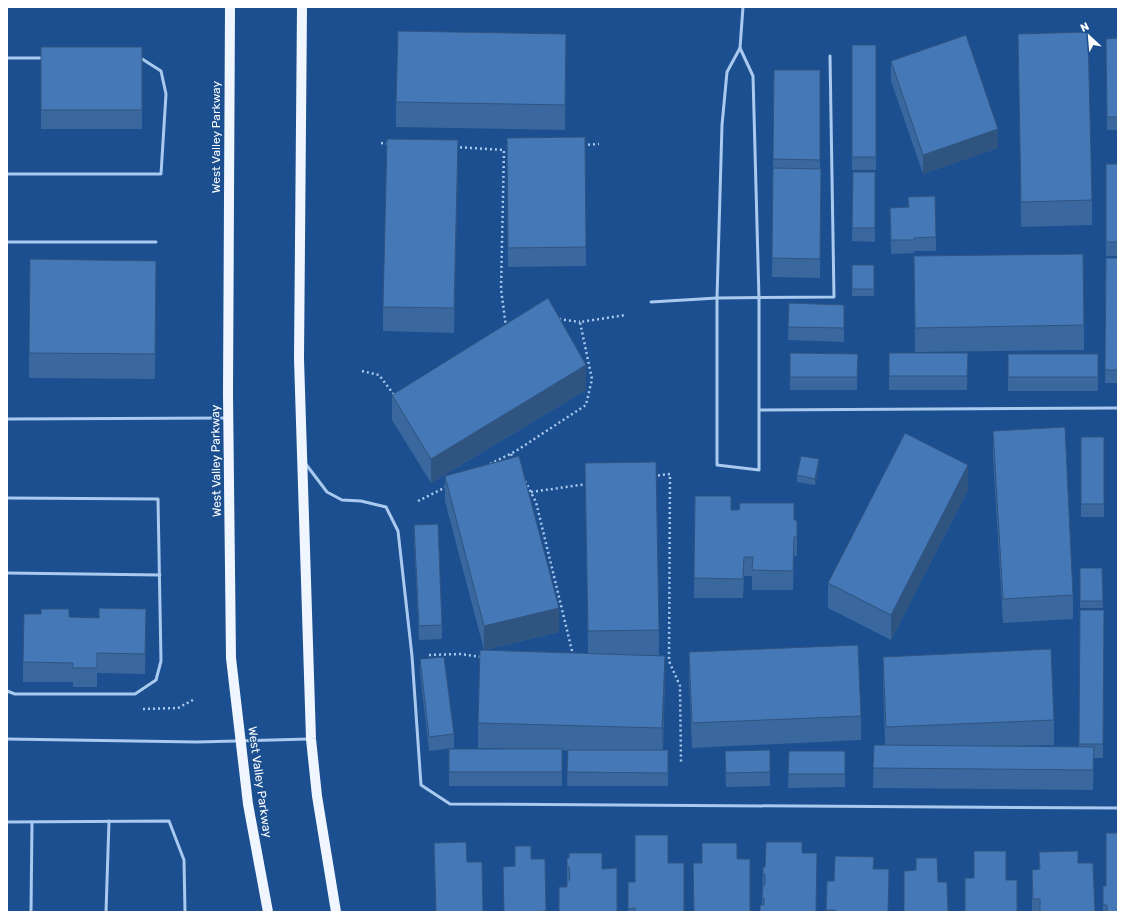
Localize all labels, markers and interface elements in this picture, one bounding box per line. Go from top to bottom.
north arrow [1069,16,1109,56]
text: N [1078,20,1091,35]
street label: West Valley Parkway [209,80,223,193]
street label: West Valley Parkway [208,404,224,517]
street label: West Valley Parkway [245,725,275,839]

